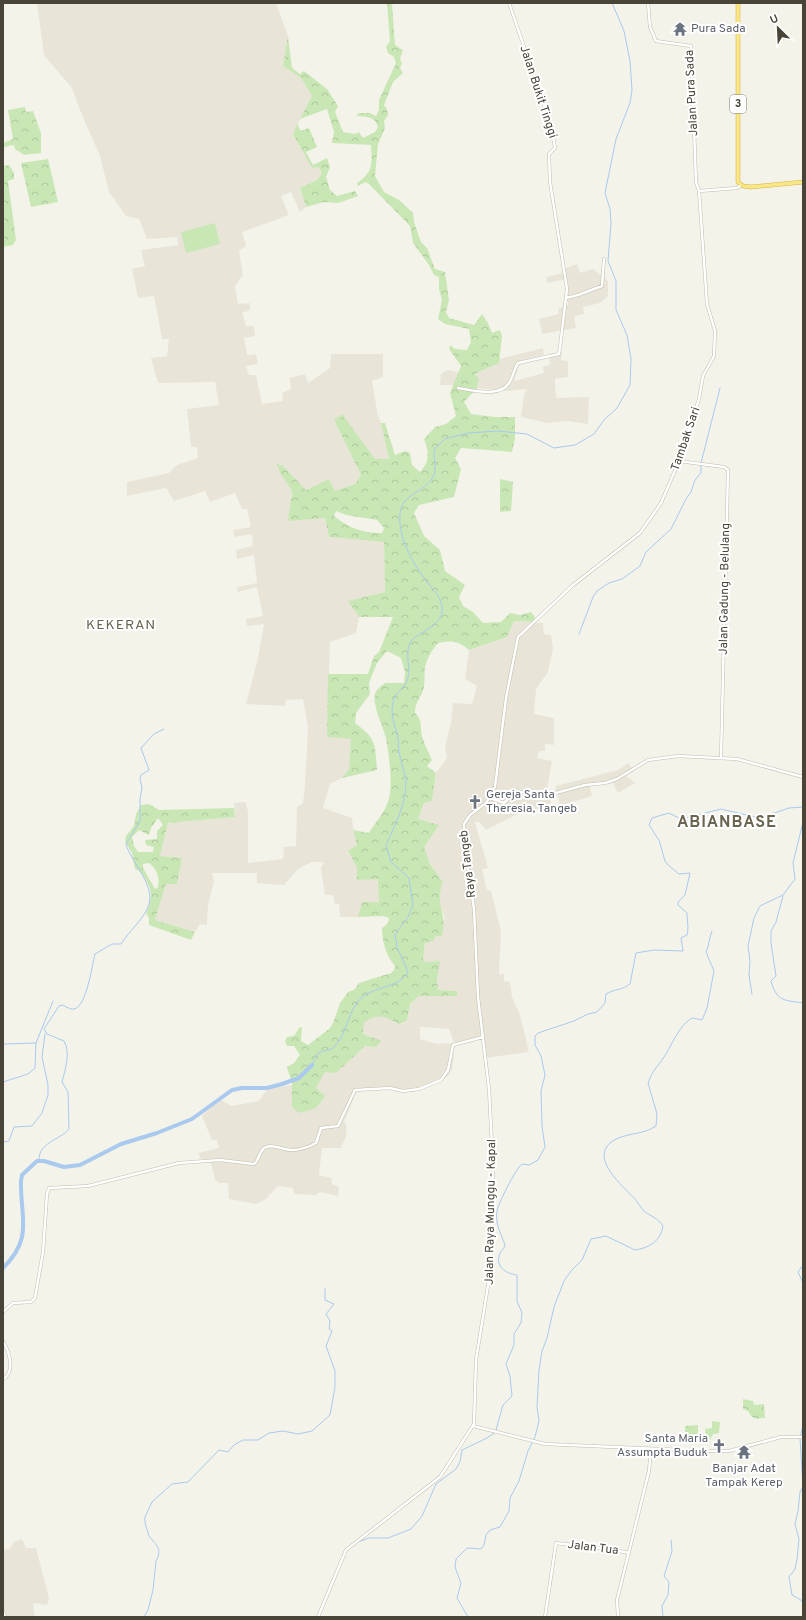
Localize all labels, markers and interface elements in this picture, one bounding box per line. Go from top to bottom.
north arrow [758,8,798,48]
text: U [768,12,781,28]
temple icon: Pura Sada [672,21,688,37]
place label: Pura Sada [691,21,746,37]
street label: Jalan Bukit Tinggi [515,44,561,140]
street label: Jalan Pura Sada [682,49,702,137]
road number: 3 [730,95,746,113]
street label: Tambak Sari [668,405,704,473]
street label: Jalan Gadung - Belulang [716,523,734,655]
district label: KEKERAN [86,617,156,634]
place label: Gereja Santa Theresia, Tangeb [486,787,577,817]
church icon: Gereja Santa Theresia, Tangeb [467,794,483,810]
district label: ABIANBASE [677,813,777,833]
street label: Raya Tangeb [456,829,480,899]
street label: Jalan Raya Munggu - Kapal [482,1139,500,1285]
place label: Santa Maria Assumpta Buduk [617,1431,708,1461]
church icon: Santa Maria Assumpta Buduk [711,1438,727,1454]
temple icon: Banjar Adat Tampak Kerep [736,1444,752,1460]
place label: Banjar Adat Tampak Kerep [705,1461,783,1491]
street label: Jalan Tua [567,1537,619,1559]

